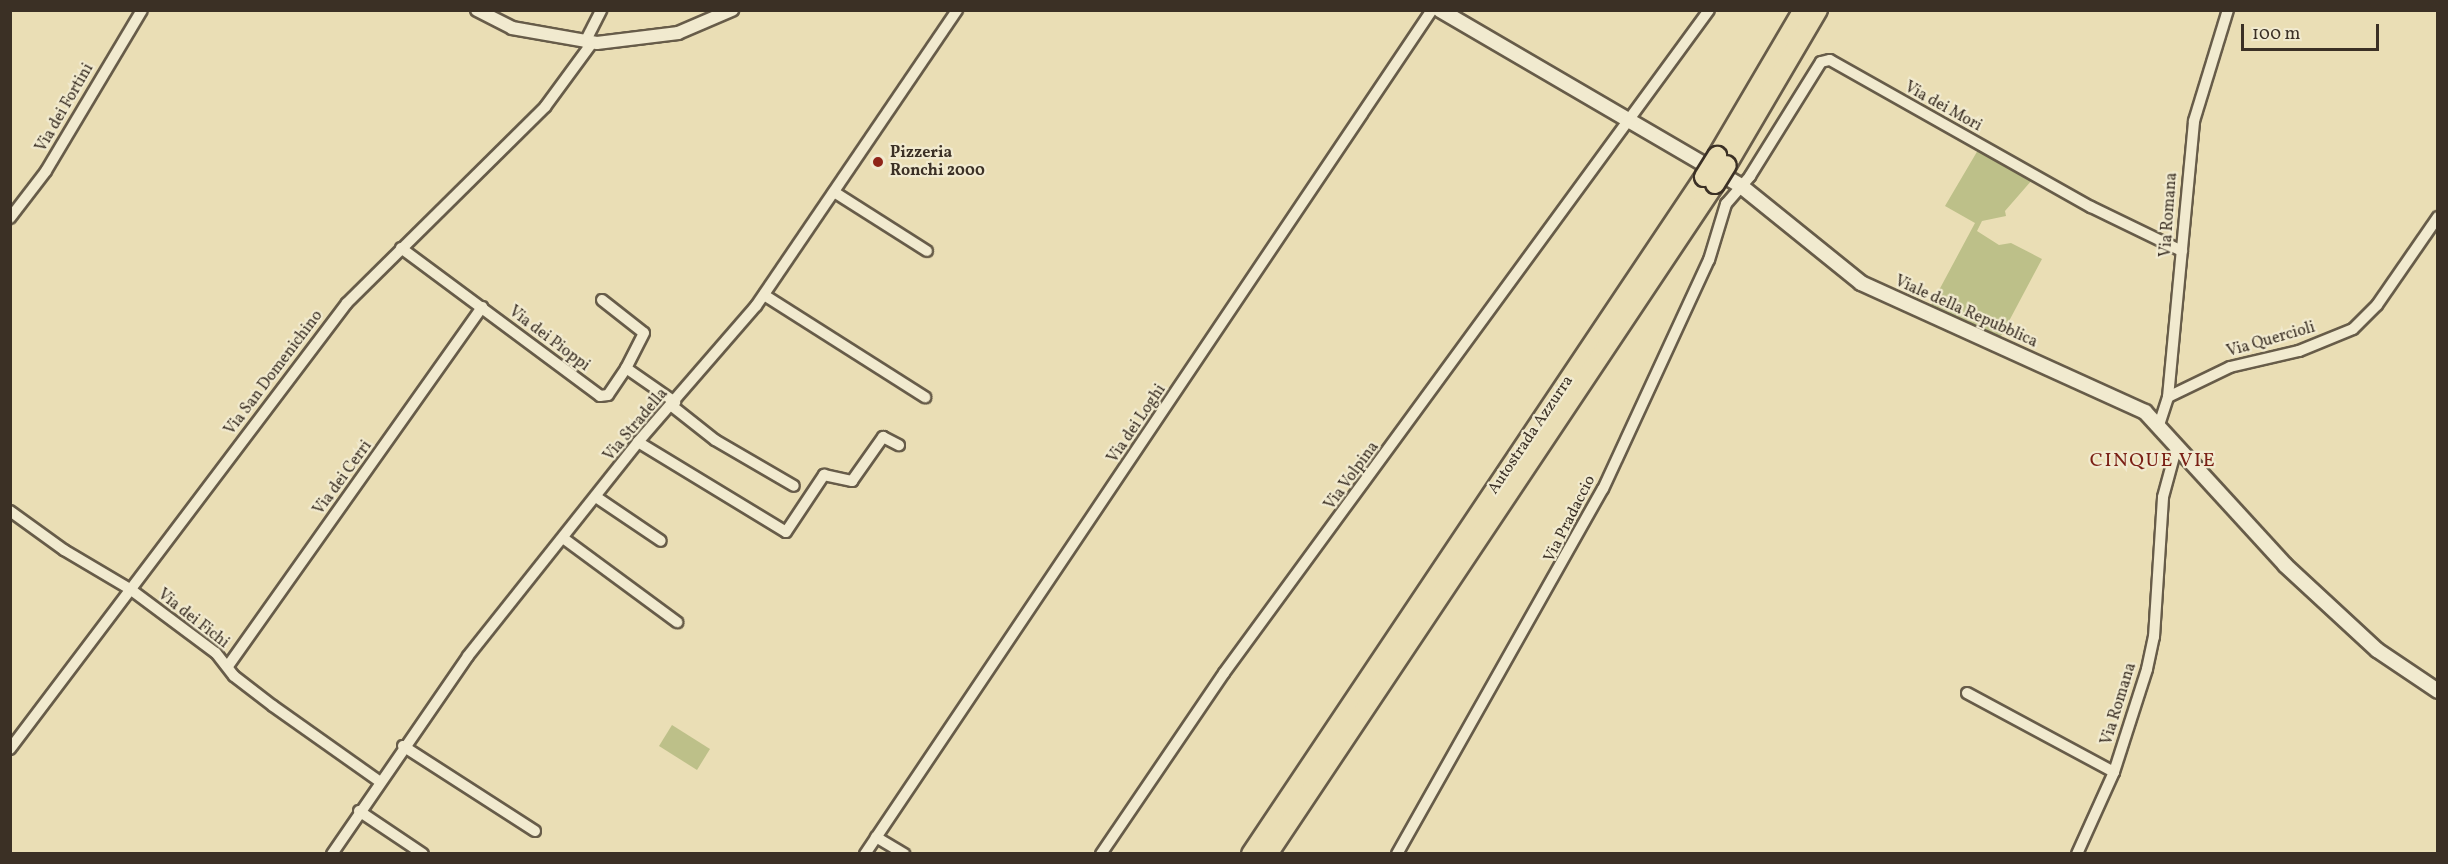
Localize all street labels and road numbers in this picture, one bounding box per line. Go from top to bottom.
street label: Via dei Fortini [32,60,98,156]
street label: Via dei Mori [1901,78,1985,136]
street label: Via Romana [2156,172,2182,258]
street label: Viale della Repubblica [1892,272,2040,352]
street label: Via dei Pioppi [505,302,593,376]
street label: Via San Domenichino [221,307,327,439]
street label: Via Quercioli [2225,318,2317,362]
street label: Autostrada Azzurra [1484,372,1578,498]
street label: Via dei Loghi [1104,381,1170,467]
street label: Via Stradella [600,385,672,465]
street label: Via dei Cerri [310,437,376,519]
street label: Via Volpina [1321,438,1383,514]
street label: Via Pradaccio [1540,472,1600,566]
street label: Via dei Fichi [154,585,232,653]
street label: Via Romana [2097,661,2141,747]

